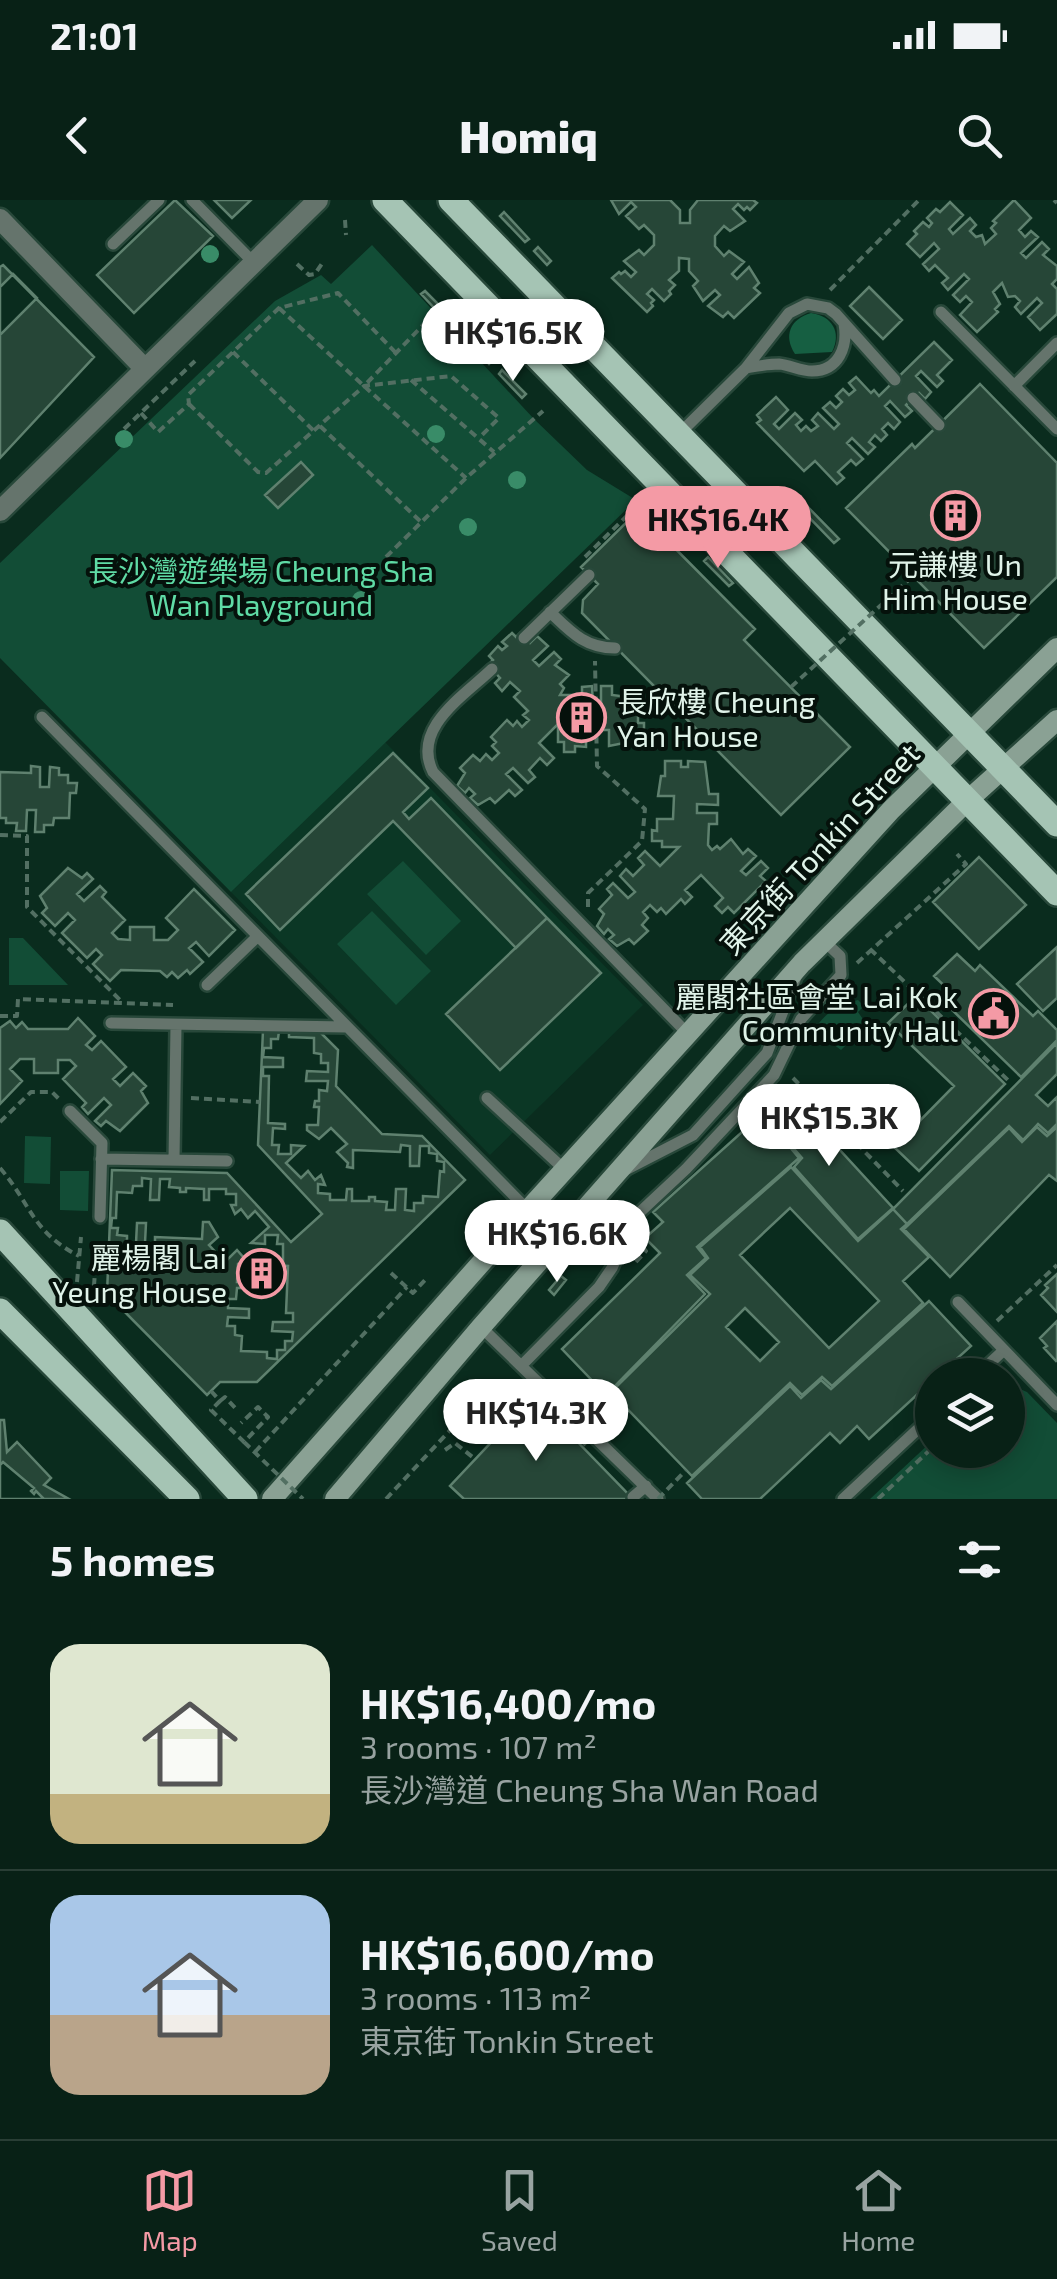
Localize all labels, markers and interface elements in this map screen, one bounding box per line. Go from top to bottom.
text: 21:01 [50,12,139,58]
icon: back [50,108,105,163]
text: Homiq [459,108,598,162]
icon: search [952,108,1007,163]
pin: HK$16.5K [410,299,616,384]
text: HK$16.5K [443,312,583,350]
pin: HK$16.4K [615,486,821,571]
building icon: 元謙樓 Un Him House [929,489,981,541]
text: HK$16.4K [647,499,789,537]
place label: 元謙樓 Un Him House [882,546,1028,616]
park label: 長沙灣遊樂場 Cheung Sha Wan Playground [88,552,434,622]
place label: 長欣樓 Cheung Yan House [617,683,816,753]
building icon: 長欣樓 Cheung Yan House [556,692,608,744]
street label: 東京街 Tonkin Street [712,735,926,961]
place label: 麗閣社區會堂 Lai Kok Community Hall [676,978,958,1048]
public building icon: 麗閣社區會堂 Lai Kok Community Hall [967,987,1019,1039]
pin: HK$15.3K [726,1084,932,1169]
text: HK$15.3K [760,1097,898,1135]
pin: HK$16.6K [454,1200,660,1285]
text: HK$16.6K [487,1213,627,1251]
place label: 麗楊閣 Lai Yeung House [52,1239,227,1309]
building icon: 麗楊閣 Lai Yeung House [236,1248,288,1300]
map controls [915,1358,1025,1468]
button: layers [915,1358,1025,1468]
pin: HK$14.3K [433,1379,639,1464]
text: HK$14.3K [465,1392,607,1430]
icon: filters [952,1532,1007,1587]
text: 5 homes [50,1534,215,1584]
text: HK$16,400/mo [360,1677,656,1727]
icon: home [130,1684,250,1804]
text: 3 rooms · 107 m² [360,1727,597,1765]
text: 長沙灣道 Cheung Sha Wan Road [360,1770,819,1808]
text: HK$16,600/mo [360,1928,655,1978]
icon: home [130,1935,250,2055]
text: 3 rooms · 113 m² [360,1978,592,2016]
text: 東京街 Tonkin Street [360,2021,654,2059]
tab: Map [142,2163,198,2257]
tab: Saved [481,2163,558,2257]
tab: Home [841,2163,915,2257]

